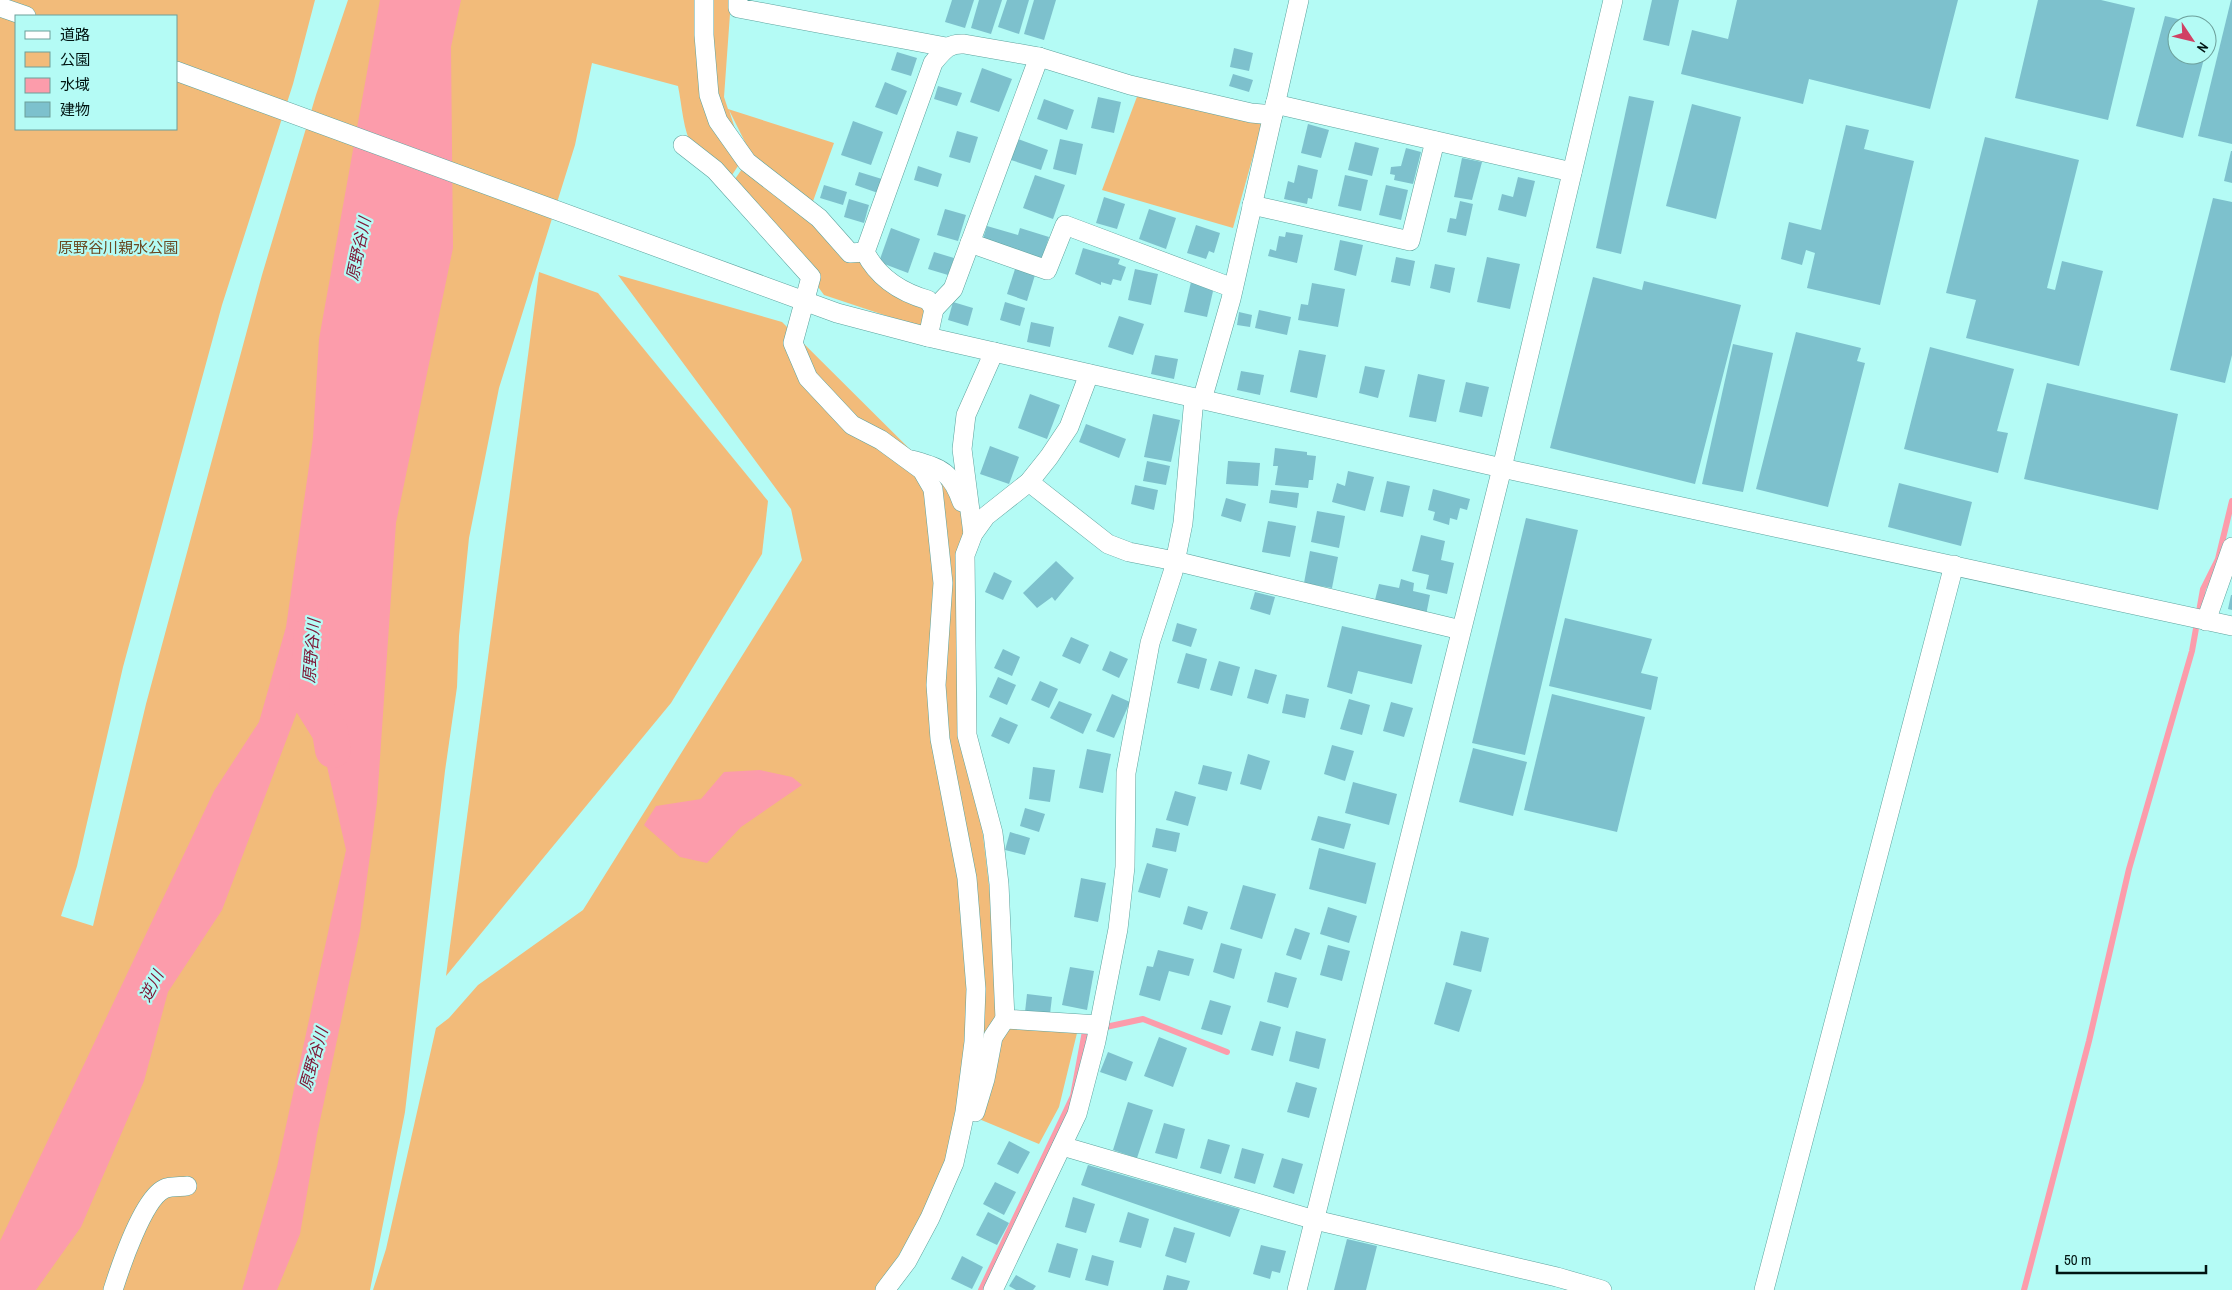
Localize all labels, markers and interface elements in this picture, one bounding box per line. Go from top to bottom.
legend [15,15,178,130]
north arrow [2167,15,2217,65]
text: 道路 [60,24,90,45]
text: N [2193,39,2212,56]
text: 公園 [60,49,90,70]
text: 水域 [60,74,90,95]
text: 建物 [60,99,90,120]
water label: 原野谷川 [341,213,376,283]
park label: 原野谷川親水公園 [58,237,178,258]
water label: 原野谷川 [297,616,325,684]
water label: 逆川 [134,965,169,1005]
water label: 原野谷川 [294,1023,333,1093]
scale bar [2057,1242,2206,1274]
text: 50 m [2064,1249,2091,1270]

